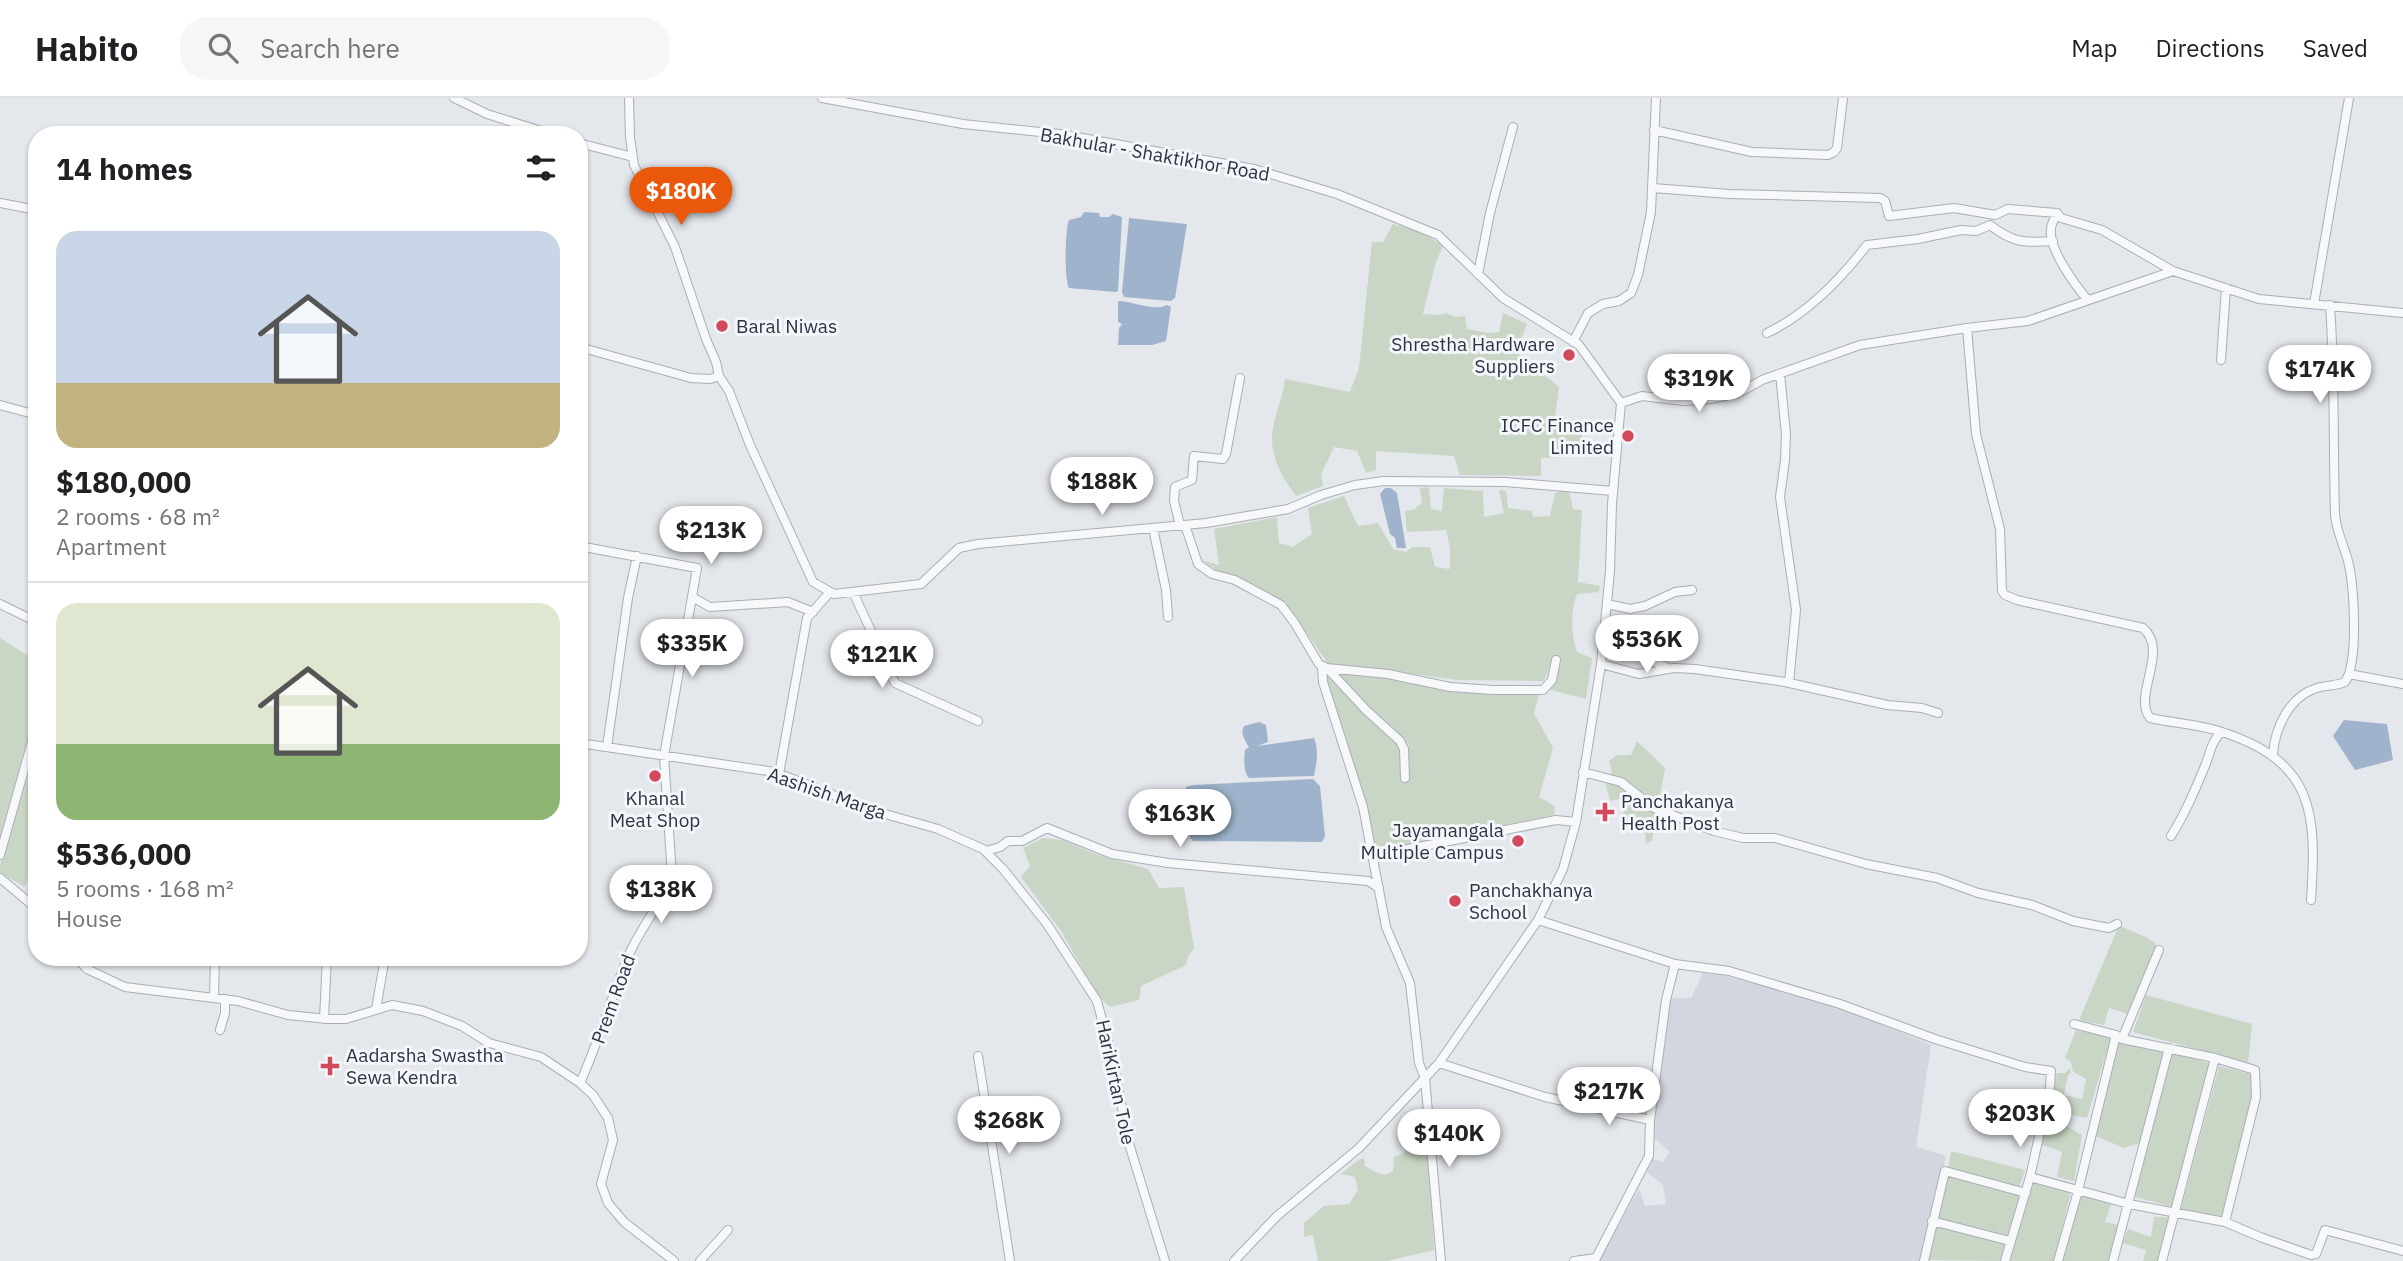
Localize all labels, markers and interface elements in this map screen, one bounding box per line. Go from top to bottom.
search box [180,17,670,80]
text: Habito [35,27,138,70]
icon: search [204,29,242,67]
text: Search here [260,31,400,65]
text: Map [2071,32,2117,64]
text: Directions [2155,32,2265,64]
text: Saved [2303,32,2368,64]
street label: Bakhular - Shaktikhor Road [1038,122,1272,186]
text: 14 homes [56,149,193,188]
icon: filters [522,149,560,187]
pin: $180K [632,167,730,227]
text: $180K [645,175,717,205]
icon: home [245,276,371,402]
place label: Baral Niwas [736,314,837,338]
marker: Baral Niwas [714,318,730,334]
place label: Shrestha Hardware Suppliers [1391,332,1555,378]
pin: $174K [2271,345,2369,405]
marker: Shrestha Hardware Suppliers [1561,347,1577,363]
text: $174K [2284,353,2356,383]
pin: $319K [1650,354,1748,414]
text: $319K [1663,362,1735,392]
place label: ICFC Finance Limited [1501,413,1614,459]
marker: ICFC Finance Limited [1620,428,1636,444]
pin: $188K [1053,458,1151,517]
text: $180,000 [56,462,191,501]
text: $188K [1066,465,1138,495]
text: 2 rooms · 68 m² [56,501,220,531]
pin: $213K [662,506,760,566]
text: $213K [675,514,747,544]
text: Apartment [56,531,167,561]
pin: $536K [1598,616,1696,675]
pin: $335K [643,620,741,679]
text: $536K [1611,623,1683,653]
text: $335K [656,627,728,657]
pin: $121K [833,630,931,690]
text: $121K [846,638,918,668]
icon: home [245,648,371,774]
street label: Aashish Marga [765,761,889,825]
marker: Khanal Meat Shop [647,768,663,784]
place label: Khanal Meat Shop [610,786,700,832]
place label: Panchakanya Health Post [1621,789,1734,835]
pin: $163K [1131,790,1229,849]
text: $163K [1144,797,1216,827]
marker: Panchakanya Health Post [1595,802,1615,822]
place label: Jayamangala Multiple Campus [1361,818,1504,864]
marker: Jayamangala Multiple Campus [1510,833,1526,849]
text: $536,000 [56,834,191,873]
pin: $138K [612,866,710,925]
text: 5 rooms · 168 m² [56,873,234,903]
text: $138K [625,873,697,903]
place label: Panchakhanya School [1469,878,1593,924]
marker: Panchakhanya School [1447,893,1463,909]
text: House [56,903,122,933]
street label: Prem Road [586,951,640,1047]
street label: HariKirtan Tole [1091,1017,1141,1147]
place label: Aadarsha Swastha Sewa Kendra [346,1043,504,1089]
marker: Aadarsha Swastha Sewa Kendra [320,1056,340,1076]
pin: $217K [1560,1068,1658,1127]
text: $217K [1573,1075,1645,1105]
pin: $203K [1971,1090,2069,1149]
pin: $268K [960,1096,1058,1156]
text: $203K [1984,1097,2056,1127]
text: $268K [973,1104,1045,1134]
pin: $140K [1400,1110,1498,1169]
text: $140K [1413,1117,1485,1147]

